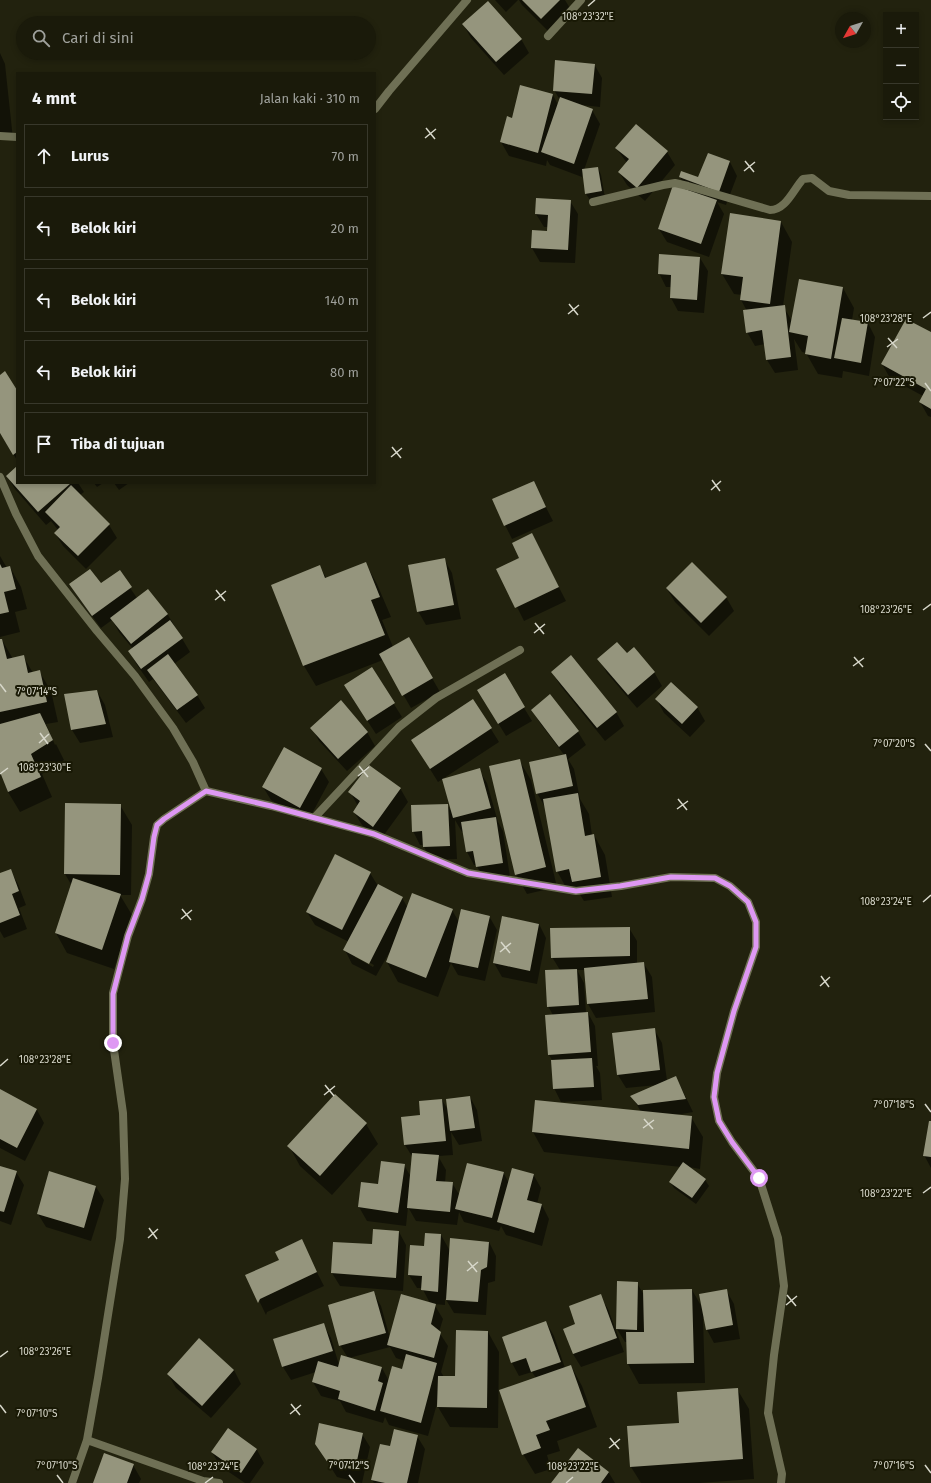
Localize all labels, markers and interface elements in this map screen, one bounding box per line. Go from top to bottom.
text: 108°23'32"E [562,11,614,23]
north arrow [835,12,871,48]
map controls [883,12,919,120]
button: + [883,12,919,48]
search box [16,16,376,60]
icon: search [30,27,52,49]
text: Cari di sini [62,29,134,47]
button: − [883,48,919,84]
button: locate [883,84,919,120]
text: 4 mnt [32,88,76,109]
text: Jalan kaki · 310 m [260,91,360,106]
icon: ahead [33,145,55,167]
text: Lurus [71,147,109,165]
text: 70 m [332,149,359,164]
icon: left [33,217,55,239]
text: Belok kiri [71,219,136,237]
text: 20 m [331,221,359,236]
icon: left [33,289,55,311]
text: Belok kiri [71,291,136,309]
text: 140 m [325,293,359,308]
text: 108°23'28"E [860,313,912,325]
icon: left [33,361,55,383]
text: Belok kiri [71,363,136,381]
text: 80 m [330,365,359,380]
text: 7°07'22"S [873,377,915,389]
icon: arrive [33,433,55,455]
text: Tiba di tujuan [71,435,165,453]
text: 108°23'26"E [860,604,912,616]
text: 7°07'14"S [17,686,58,698]
text: 7°07'20"S [873,738,915,750]
text: 108°23'30"E [19,762,71,774]
text: 108°23'24"E [860,896,912,908]
route end [104,1034,122,1052]
text: 108°23'28"E [19,1054,71,1066]
text: 7°07'18"S [874,1099,915,1111]
route start [750,1169,768,1187]
text: 108°23'22"E [860,1188,912,1200]
text: 108°23'26"E [19,1346,71,1358]
text: 7°07'10"S [16,1408,58,1420]
text: 7°07'10"S [36,1460,78,1472]
text: 7°07'12"S [329,1460,370,1472]
text: 7°07'16"S [874,1460,915,1472]
text: 108°23'24"E [187,1461,239,1473]
text: 108°23'22"E [547,1461,599,1473]

